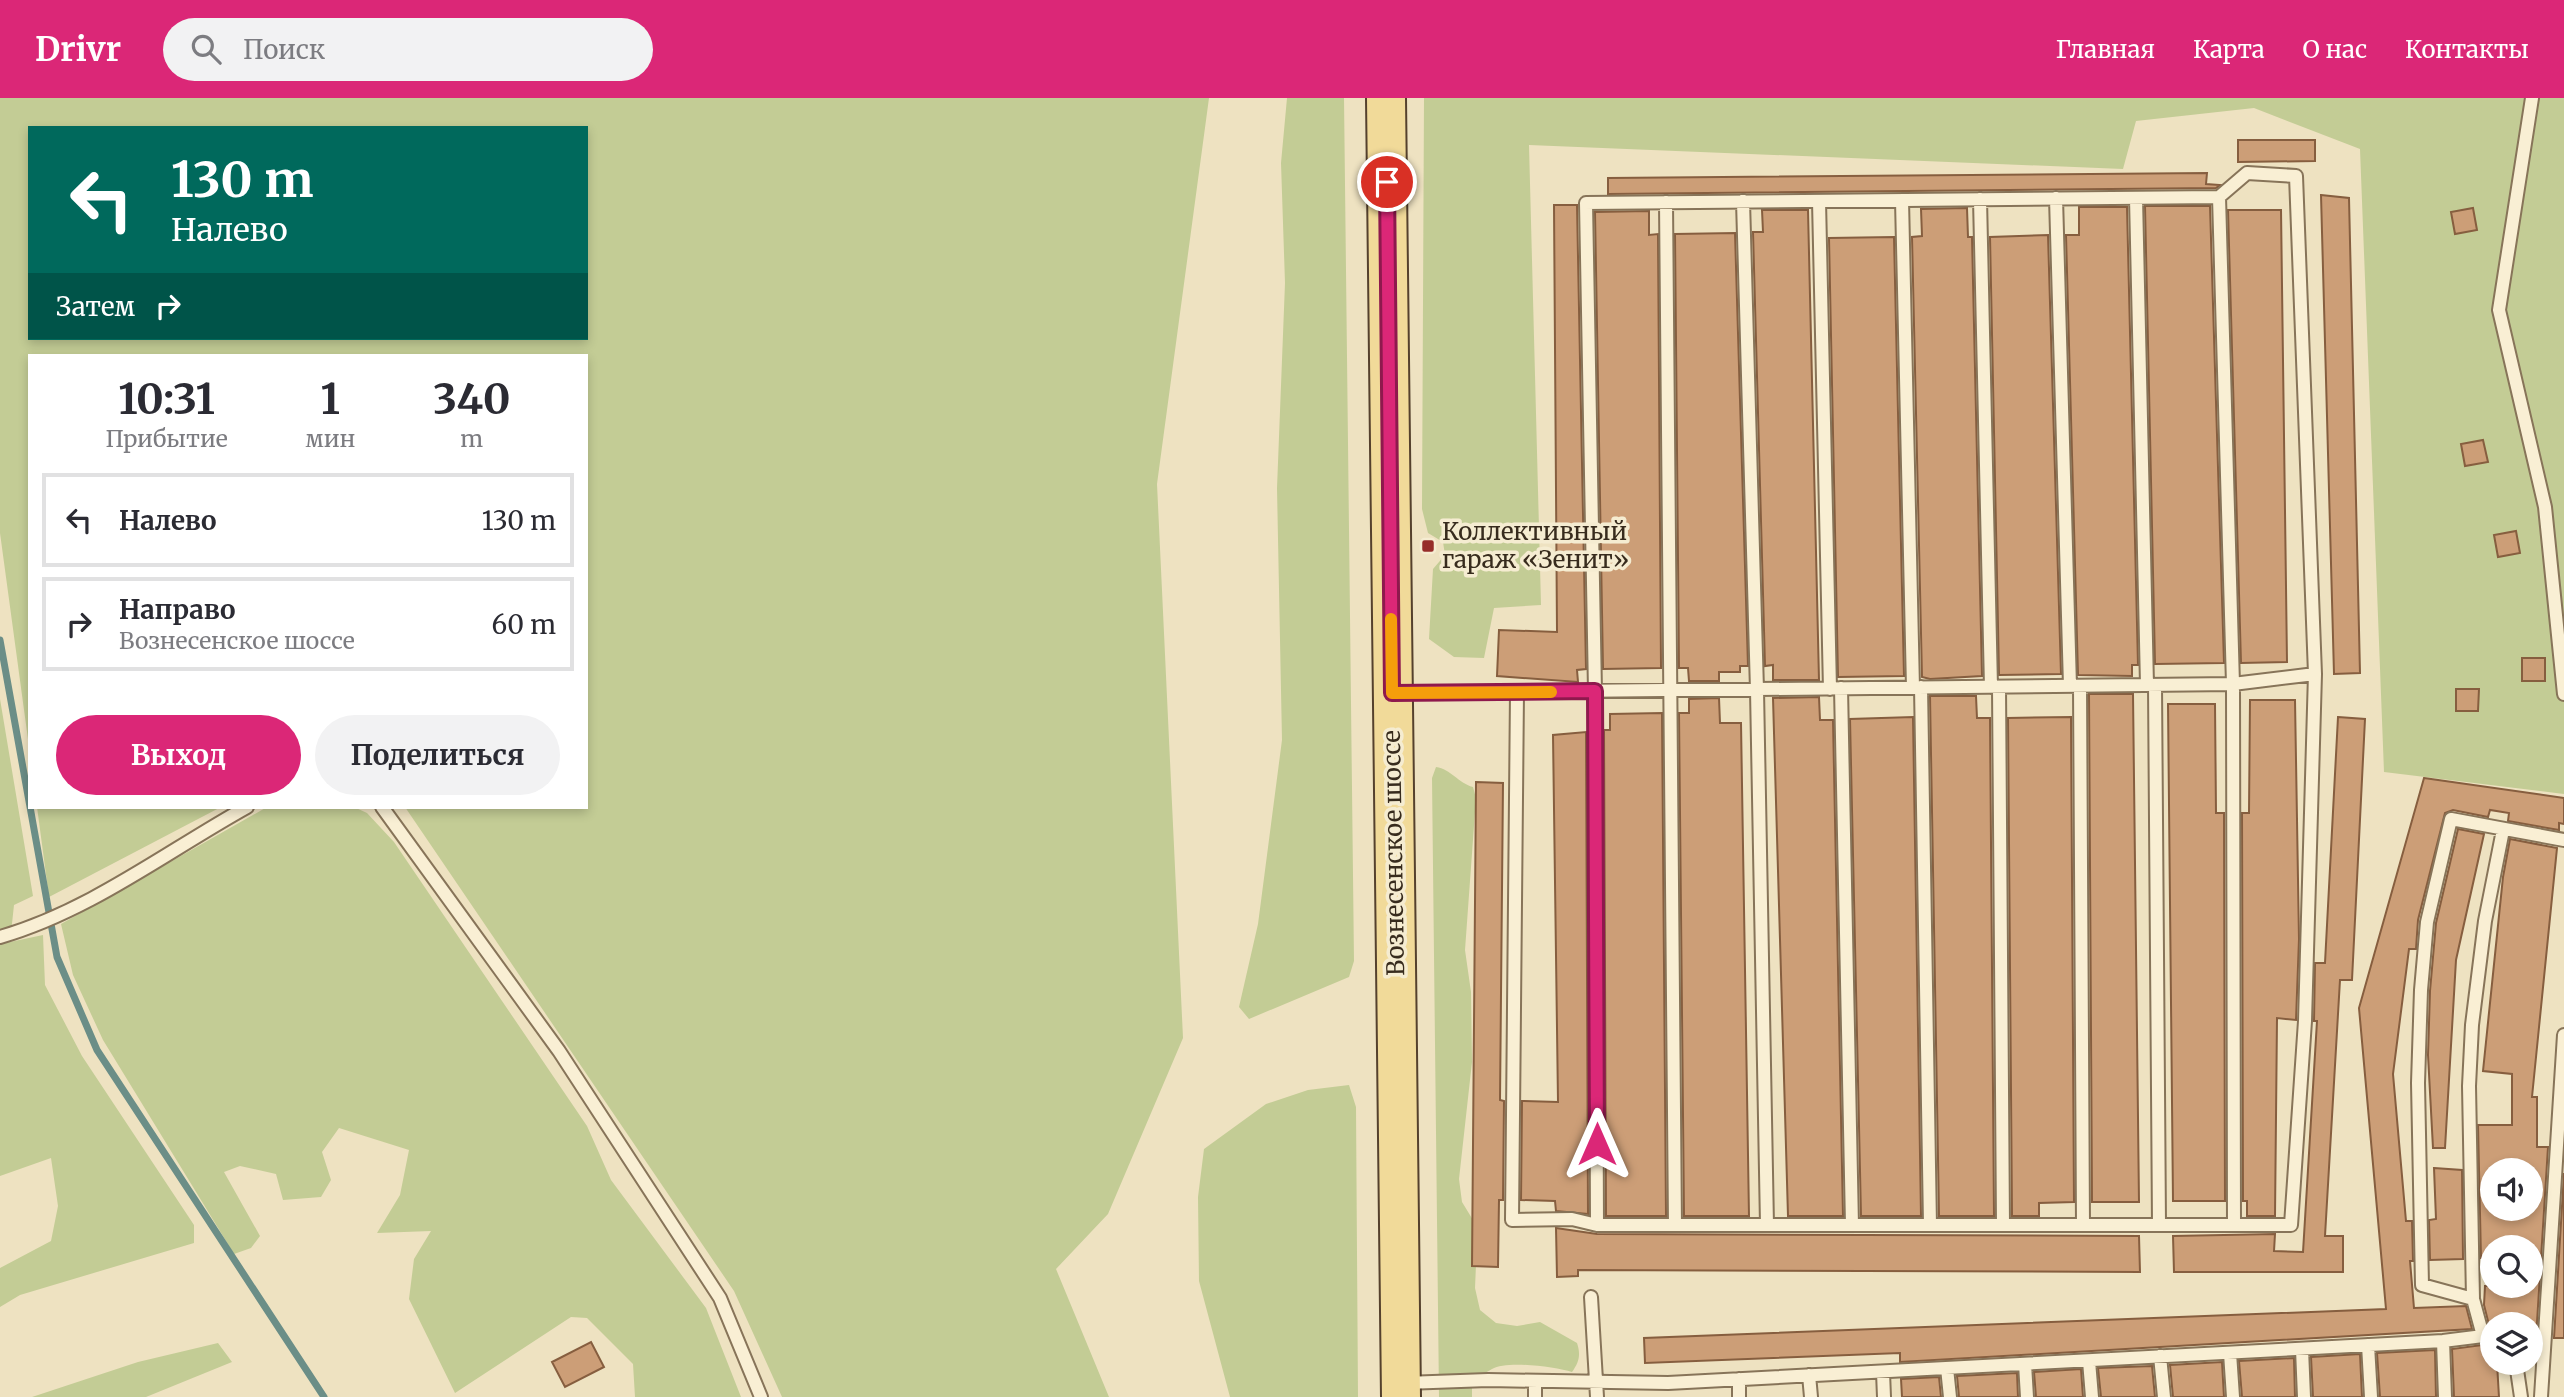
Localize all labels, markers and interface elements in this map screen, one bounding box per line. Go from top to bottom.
search box [163,18,653,81]
text: Drivr [35,29,121,70]
icon: search [187,30,225,68]
text: Поиск [243,33,325,66]
text: Главная [2056,34,2155,65]
text: Карта [2193,34,2265,65]
text: О нас [2303,34,2367,65]
text: Контакты [2405,34,2529,65]
text: 130 m [171,149,314,210]
pin [1357,152,1417,212]
icon: left [56,154,147,245]
icon: arrive [1368,163,1406,201]
text: Налево [171,210,288,250]
icon: right [149,287,187,325]
text: Затем [56,290,135,323]
text: 10:31 [118,373,215,425]
text: 1 [321,373,340,425]
text: 340 [433,373,510,425]
text: Прибытие [106,424,228,453]
text: мин [305,424,355,453]
text: m [460,424,483,453]
icon: left [60,501,98,539]
text: Налево [119,504,217,537]
text: 130 m [482,504,556,537]
place label: Коллективный гараж «Зенит» [1442,516,1629,575]
marker: Коллективный гараж «Зенит» [1420,538,1436,554]
text: Направо [119,593,236,626]
icon: right [60,605,98,643]
text: 60 m [492,608,556,641]
text: Вознесенское шоссе [119,626,355,655]
button: Выход [56,715,301,795]
button: Поделиться [315,715,560,795]
street label: Вознесенское шоссе [1376,730,1411,976]
position arrow [1560,1107,1634,1181]
map controls [2480,1158,2543,1375]
button: sound [2480,1158,2543,1221]
button: search [2480,1235,2543,1298]
button: layers [2480,1312,2543,1375]

